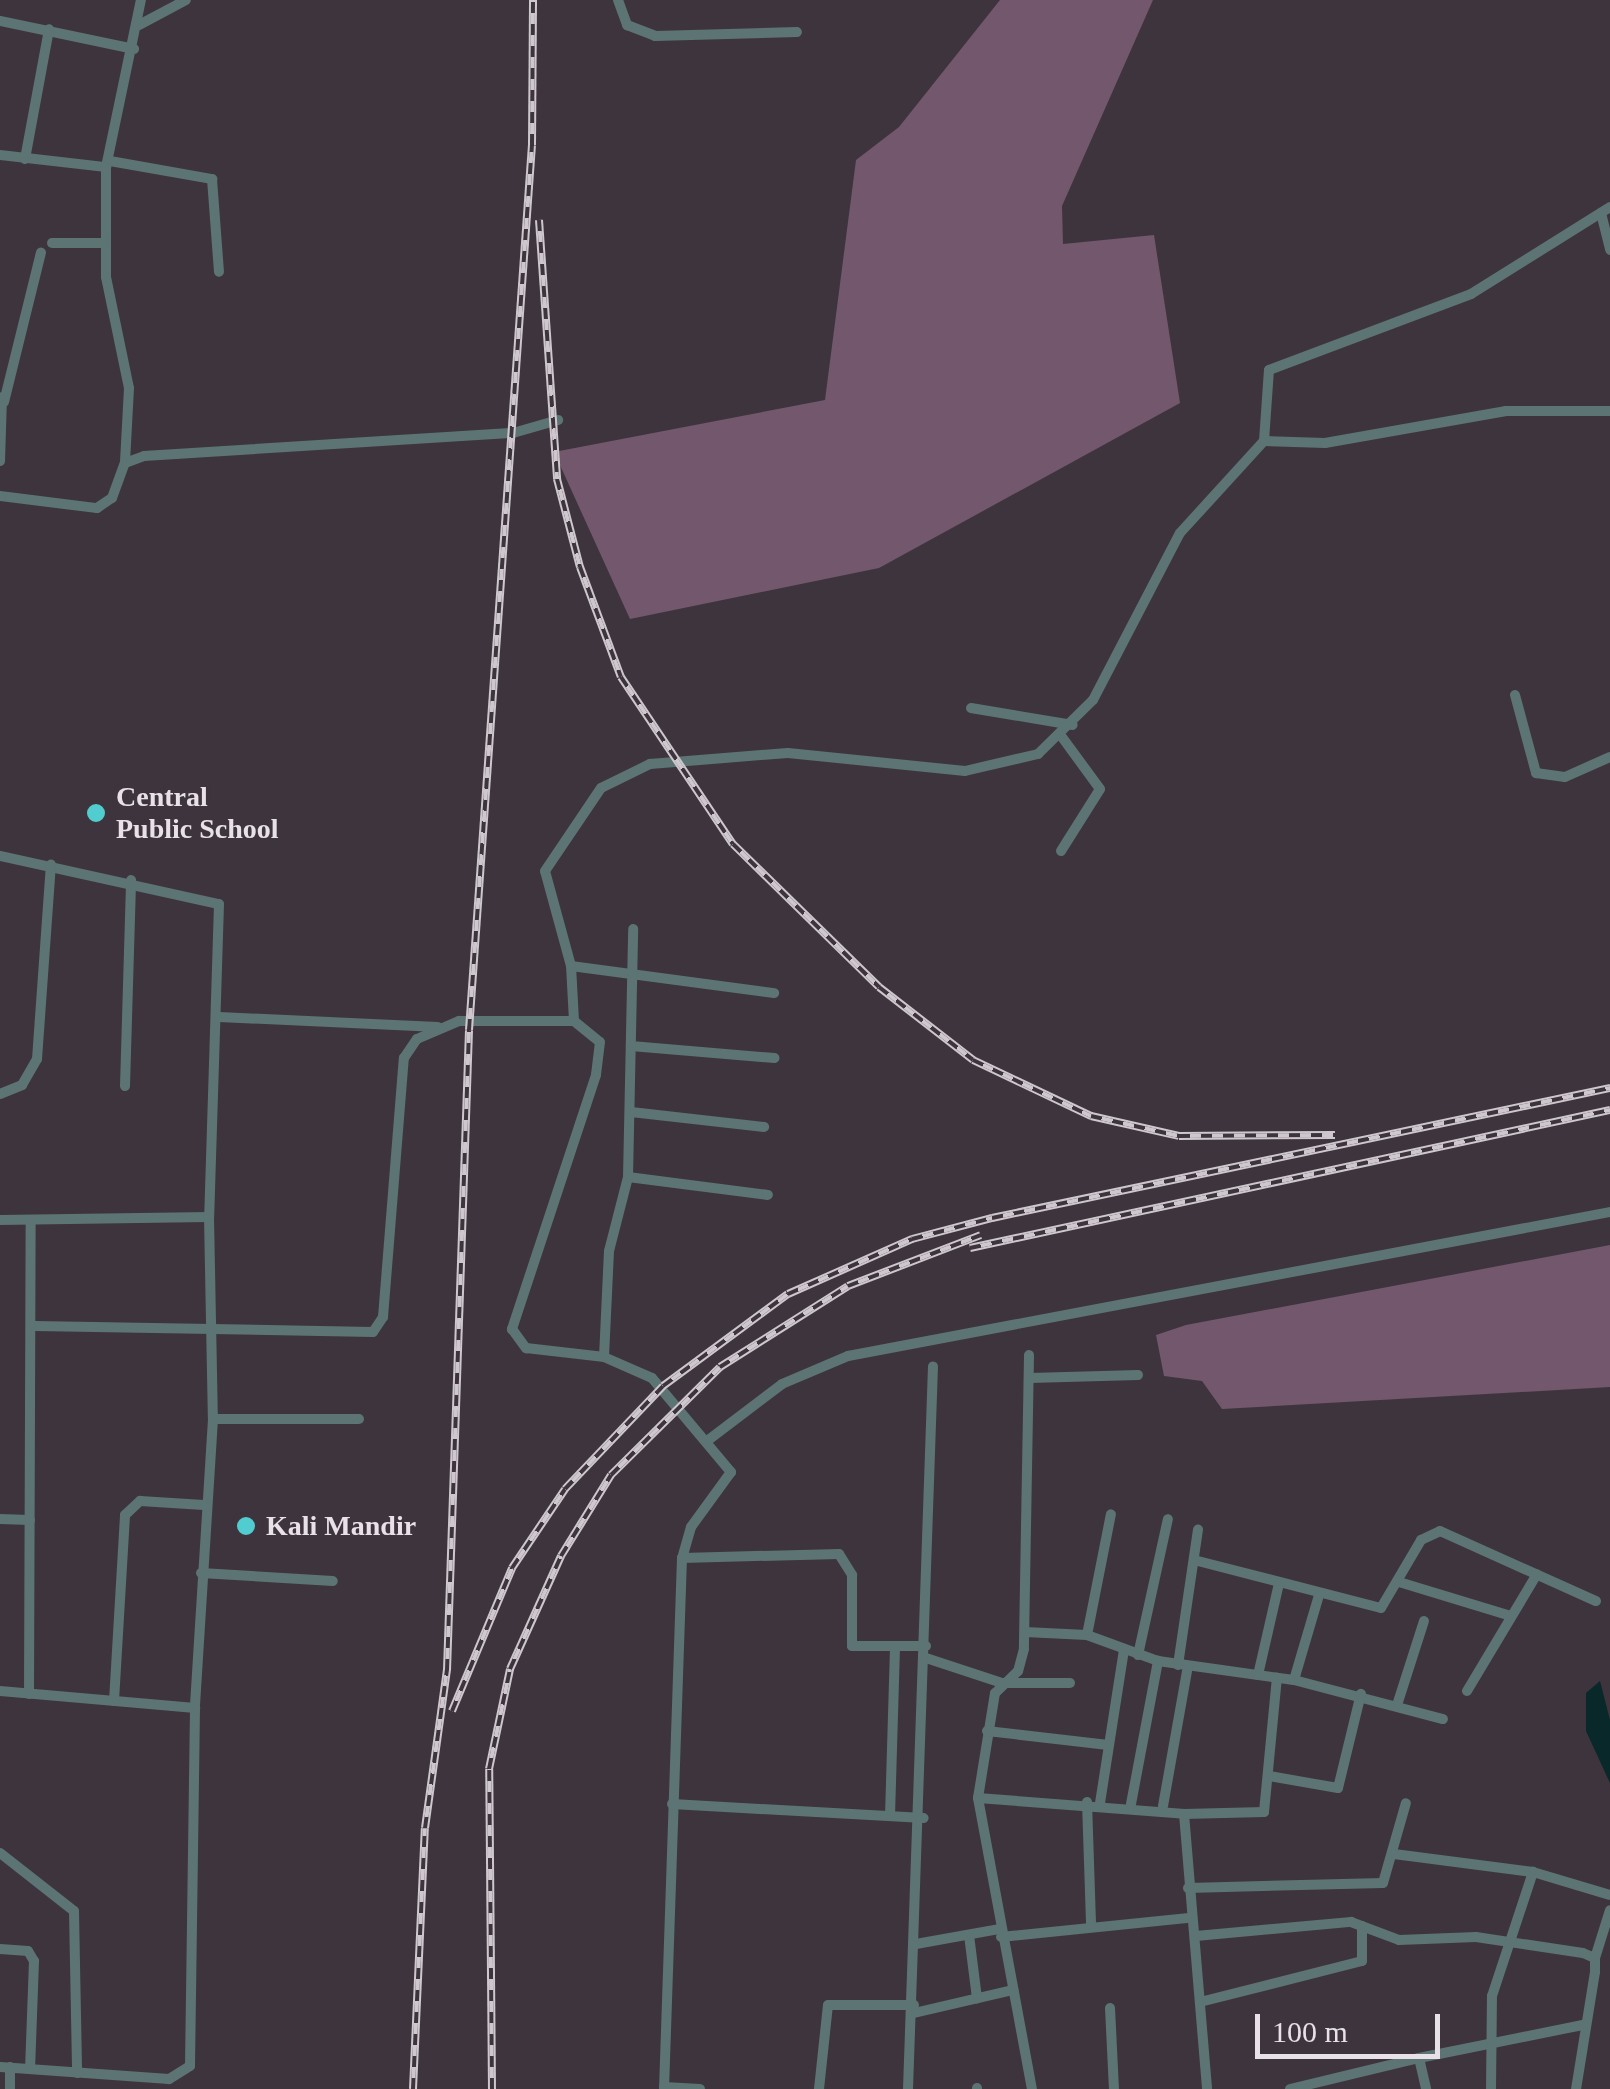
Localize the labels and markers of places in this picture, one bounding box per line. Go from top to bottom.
place label: Central Public School [116,780,279,846]
marker: Central Public School [85,802,107,824]
place label: Kali Mandir [266,1509,416,1543]
marker: Kali Mandir [235,1515,257,1537]

